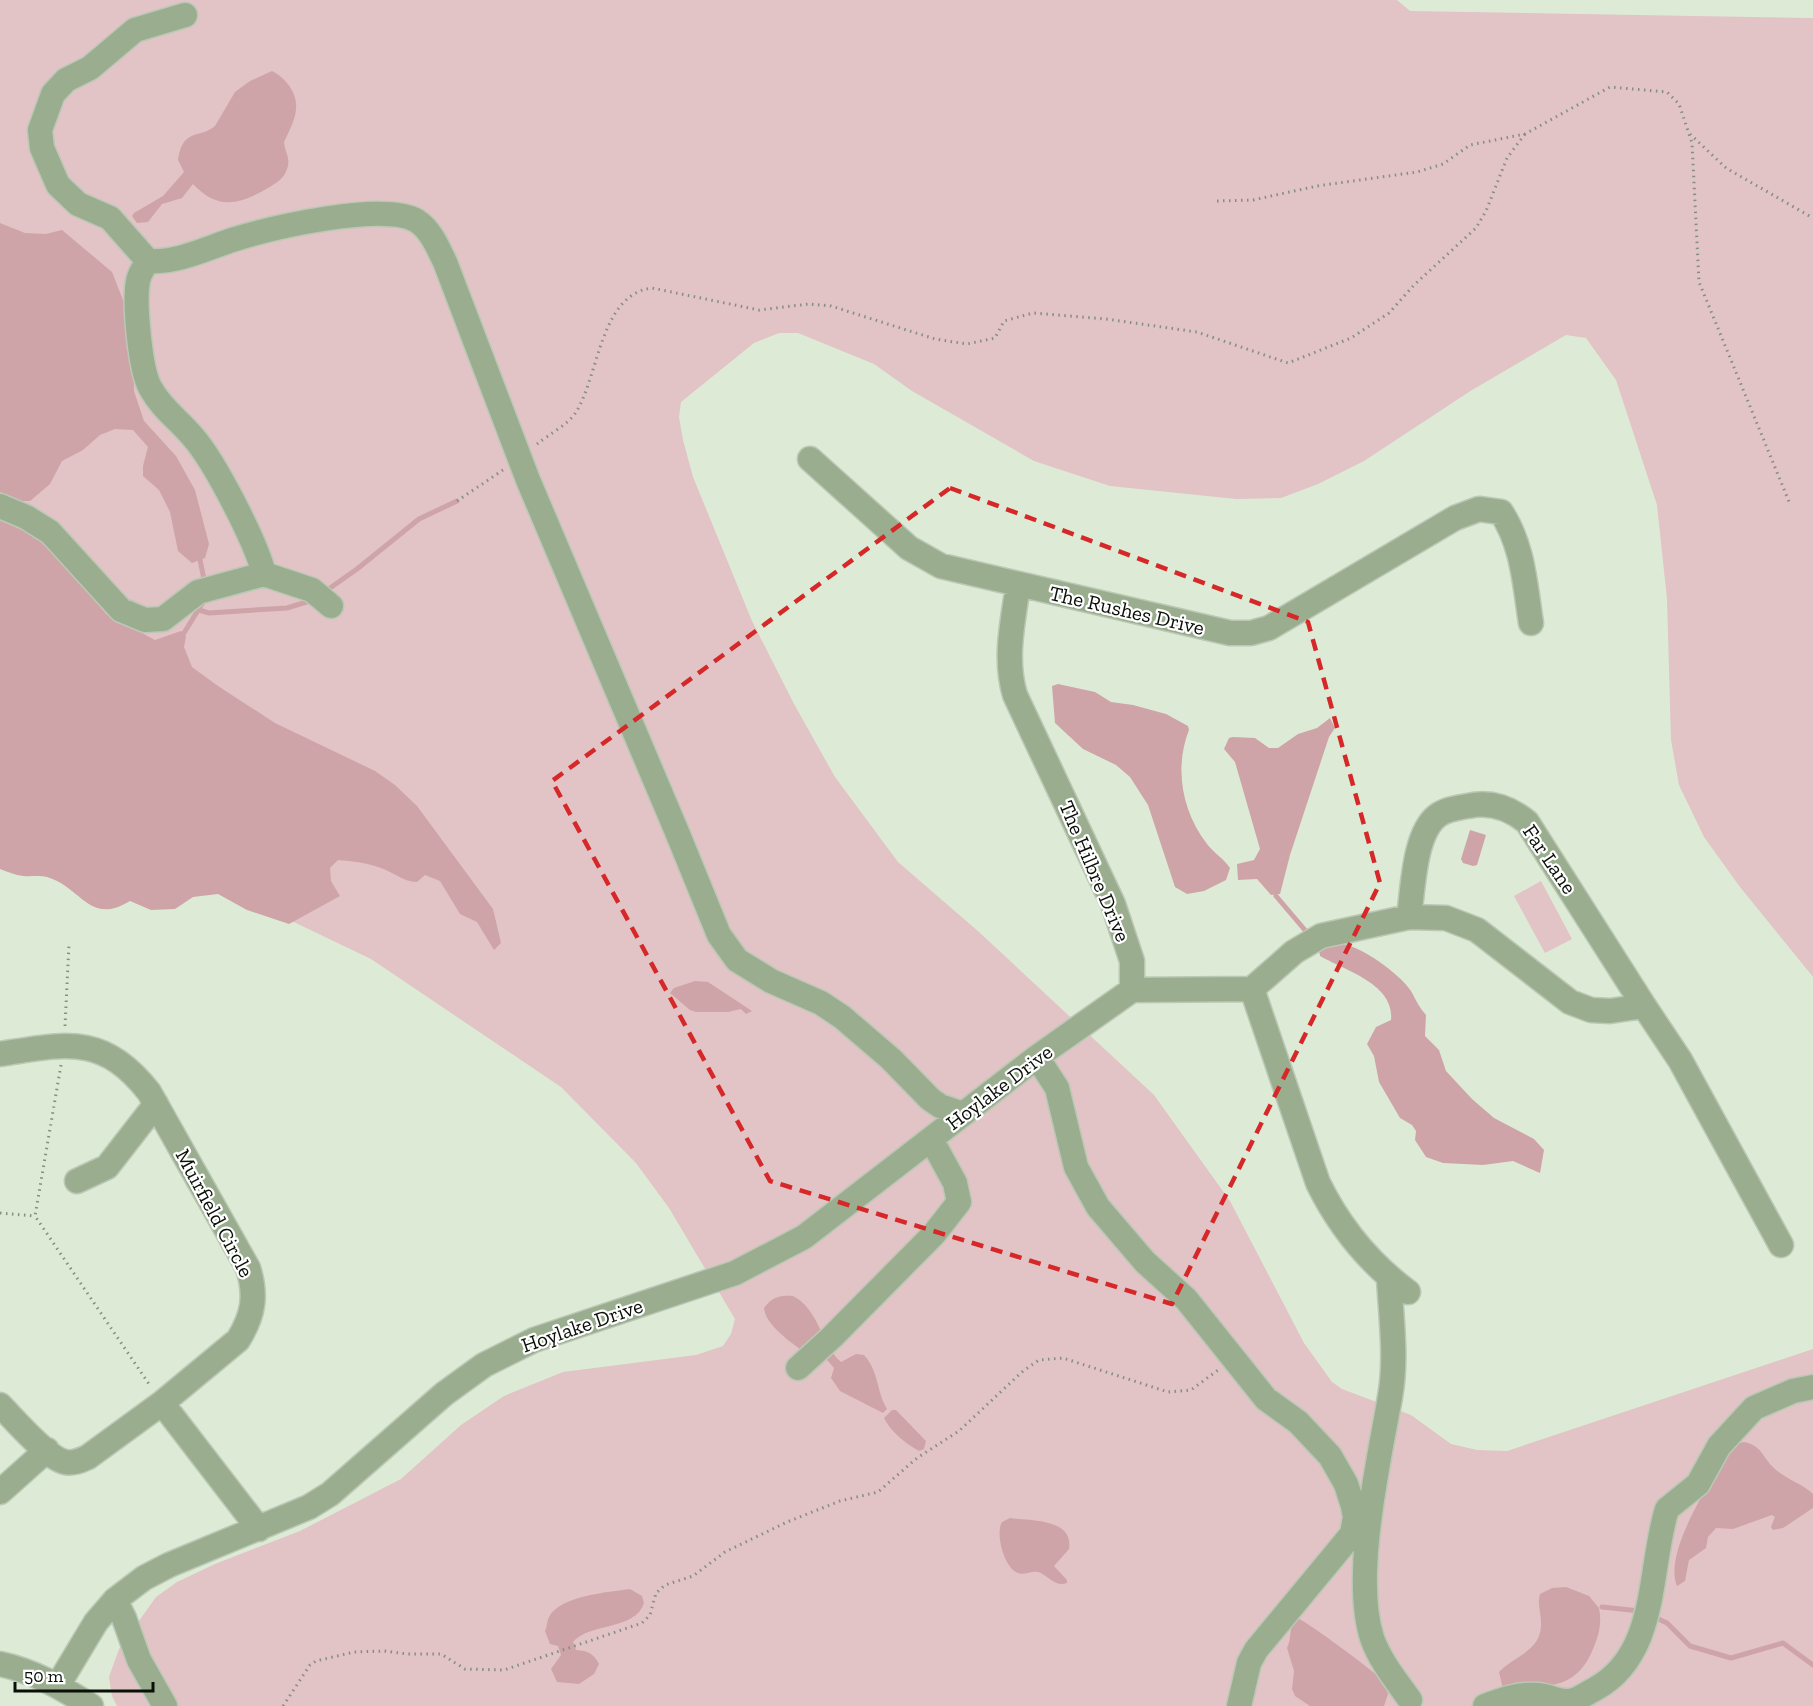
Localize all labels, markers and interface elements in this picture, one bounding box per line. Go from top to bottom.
street label: The Rushes Drive [1047,580,1207,640]
street label: The Hilbre Drive [1054,797,1136,945]
street label: Far Lane [1518,820,1582,899]
street label: Hoylake Drive [941,1039,1057,1135]
street label: Muirfield Circle [171,1145,259,1282]
street label: Hoylake Drive [518,1293,646,1357]
scale bar [15,1655,153,1693]
text: 50 m [24,1665,64,1687]

